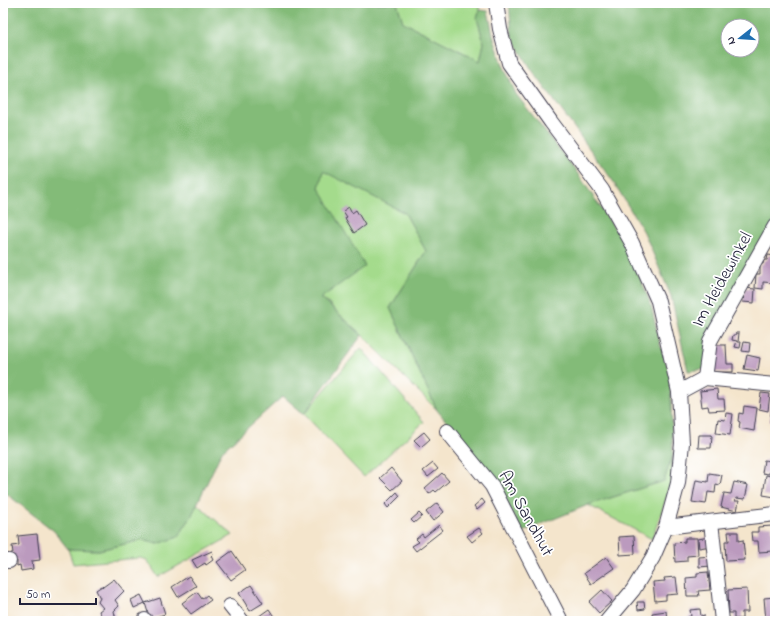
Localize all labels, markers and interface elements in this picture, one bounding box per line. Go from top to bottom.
north arrow [720,18,760,58]
text: N [723,35,740,47]
street label: Im Heidewinkel [686,228,760,332]
street label: Am Sandhut [491,466,559,562]
scale bar [20,580,96,606]
text: 50 m [26,586,50,604]

